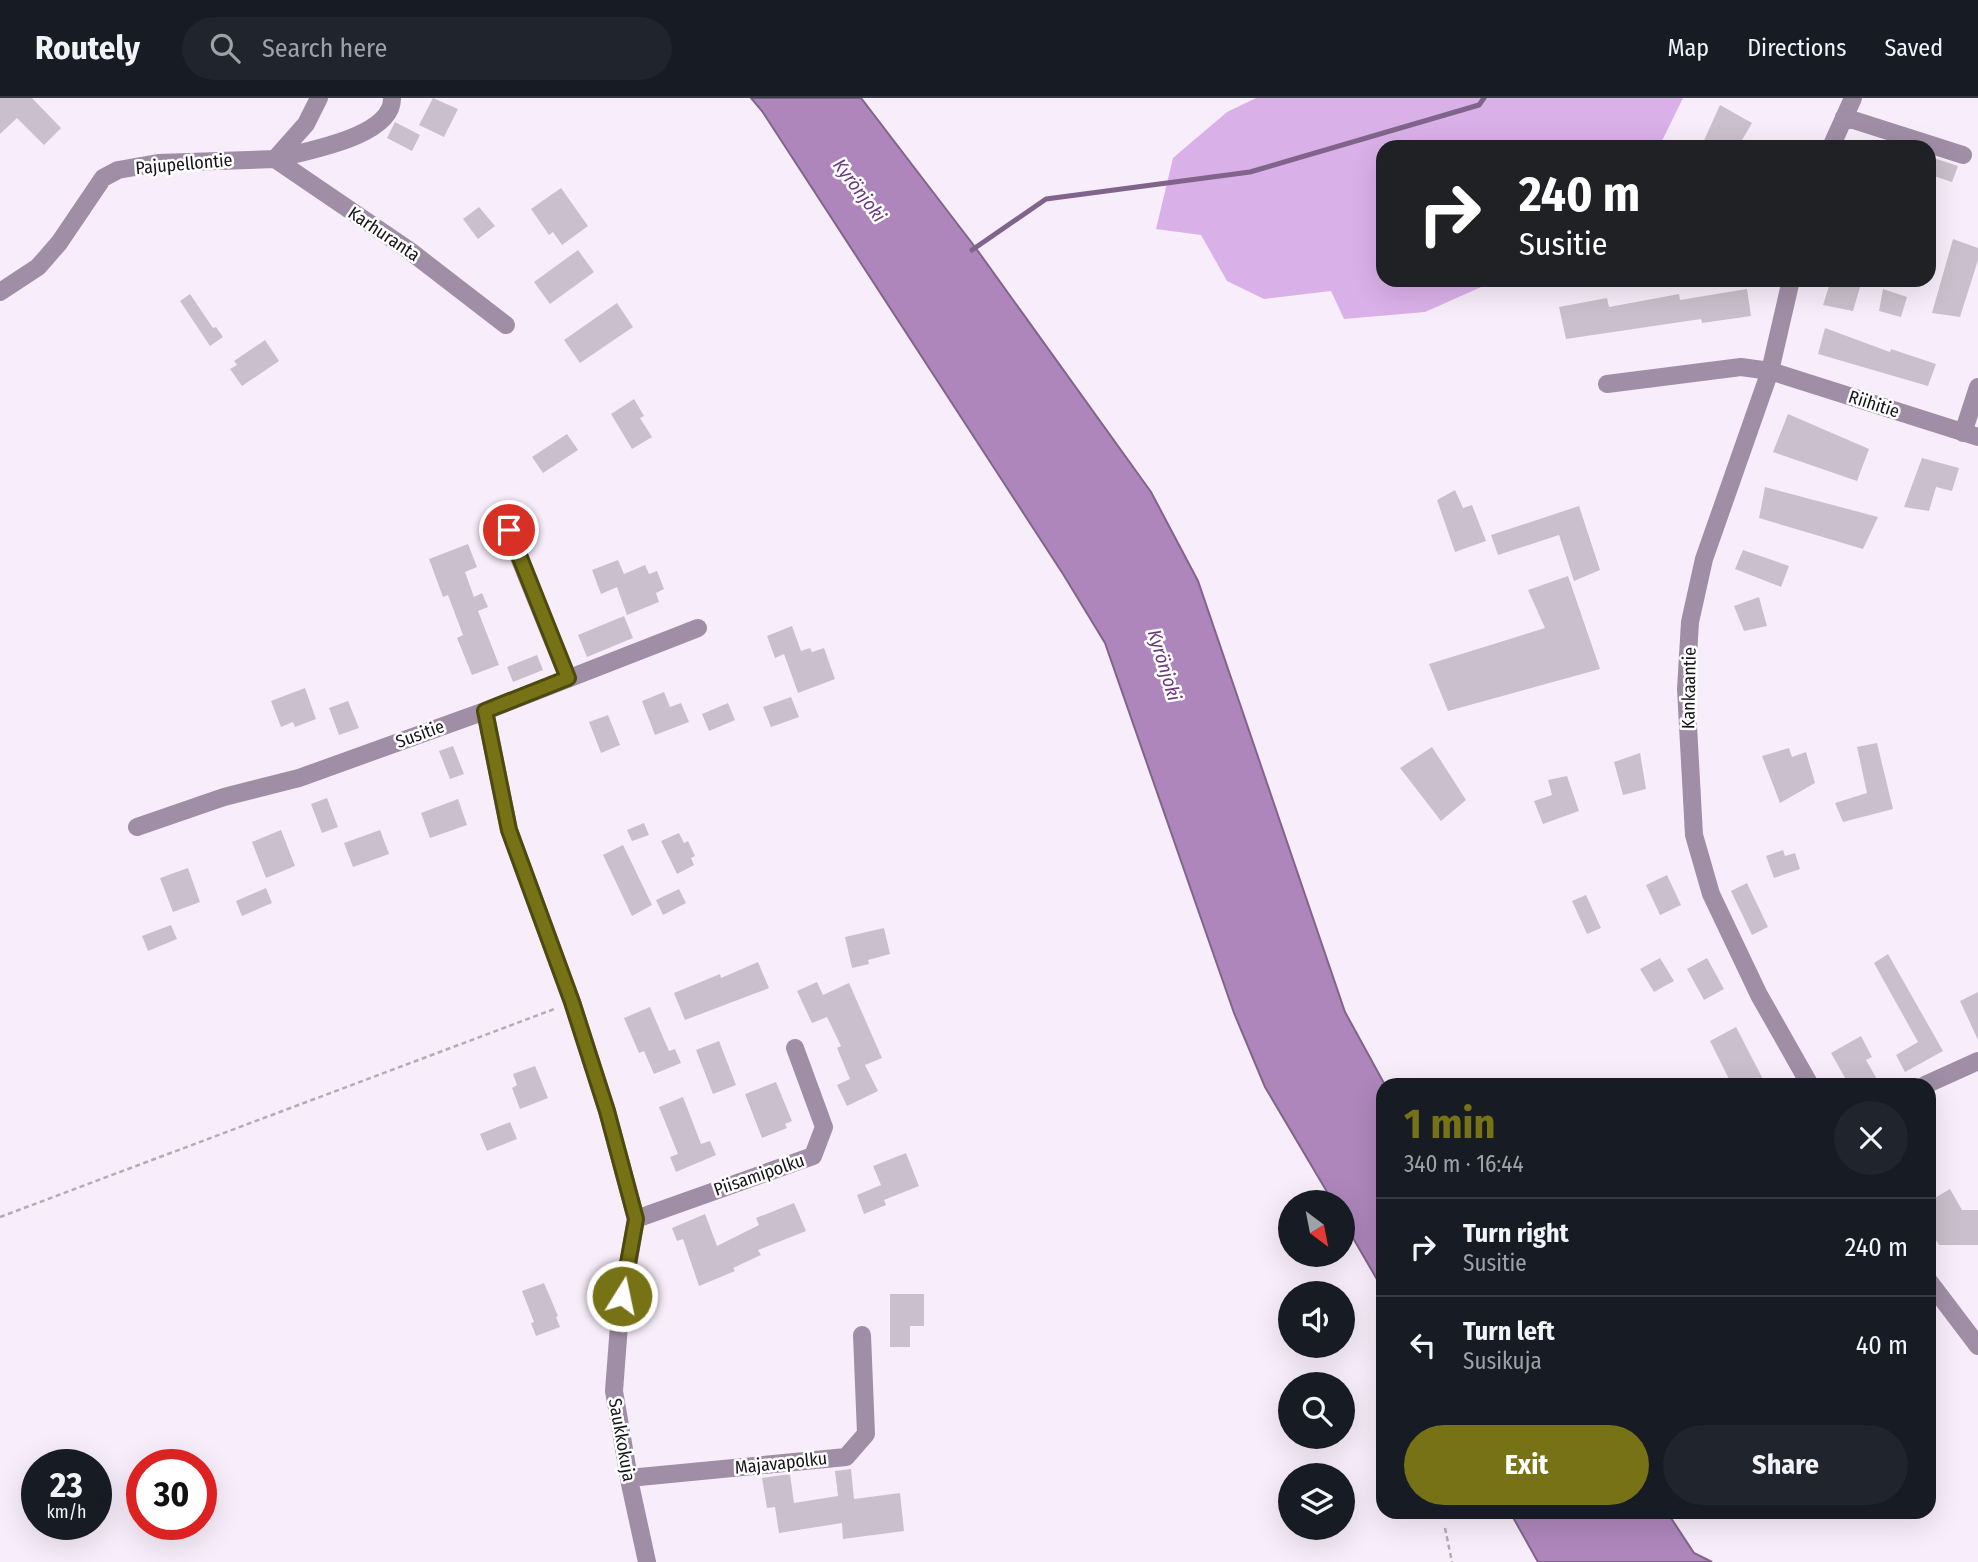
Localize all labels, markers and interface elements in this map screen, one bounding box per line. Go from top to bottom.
search box [182,17,672,80]
text: Routely [35,28,140,68]
icon: search [206,29,244,67]
text: Search here [262,33,387,64]
text: Map [1668,34,1709,62]
text: Directions [1747,34,1846,62]
text: Saved [1884,34,1943,62]
street label: Pajupellontie [135,149,233,179]
water label: Kyrönjoki [828,154,891,227]
text: 240 m [1519,165,1640,224]
icon: right [1404,168,1495,259]
street label: Karhuranta [344,202,424,266]
text: Susitie [1519,225,1608,263]
street label: Riihitie [1846,385,1902,423]
pin [479,500,539,560]
icon: arrive [490,511,528,549]
water label: Kyrönjoki [1143,627,1186,704]
street label: Kankaantie [1677,647,1701,729]
street label: Susitie [393,715,447,753]
text: 1 min [1404,1099,1495,1149]
button: close [1834,1101,1908,1175]
street label: Piisamipolku [711,1149,807,1201]
text: 340 m · 16:44 [1404,1150,1524,1178]
north arrow [1278,1190,1354,1267]
map controls [1278,1190,1355,1540]
text: Turn right [1463,1218,1569,1249]
icon: right [1404,1228,1442,1266]
text: 240 m [1845,1232,1908,1263]
text: Susitie [1463,1249,1527,1277]
position arrow [585,1259,659,1333]
button: sound [1278,1281,1355,1358]
text: Turn left [1463,1316,1555,1347]
icon: left [1404,1326,1442,1364]
text: 40 m [1856,1330,1908,1361]
text: Susikuja [1463,1347,1542,1375]
button: search [1278,1372,1355,1449]
street label: Saukkokuja [604,1397,640,1484]
button: Exit [1404,1425,1649,1505]
button: Share [1663,1425,1908,1505]
street label: Majavapolku [734,1447,828,1479]
speed limit sign: 30 [126,1449,217,1540]
button: layers [1278,1463,1355,1540]
text: 23 [50,1464,83,1506]
text: km/h [46,1501,87,1523]

